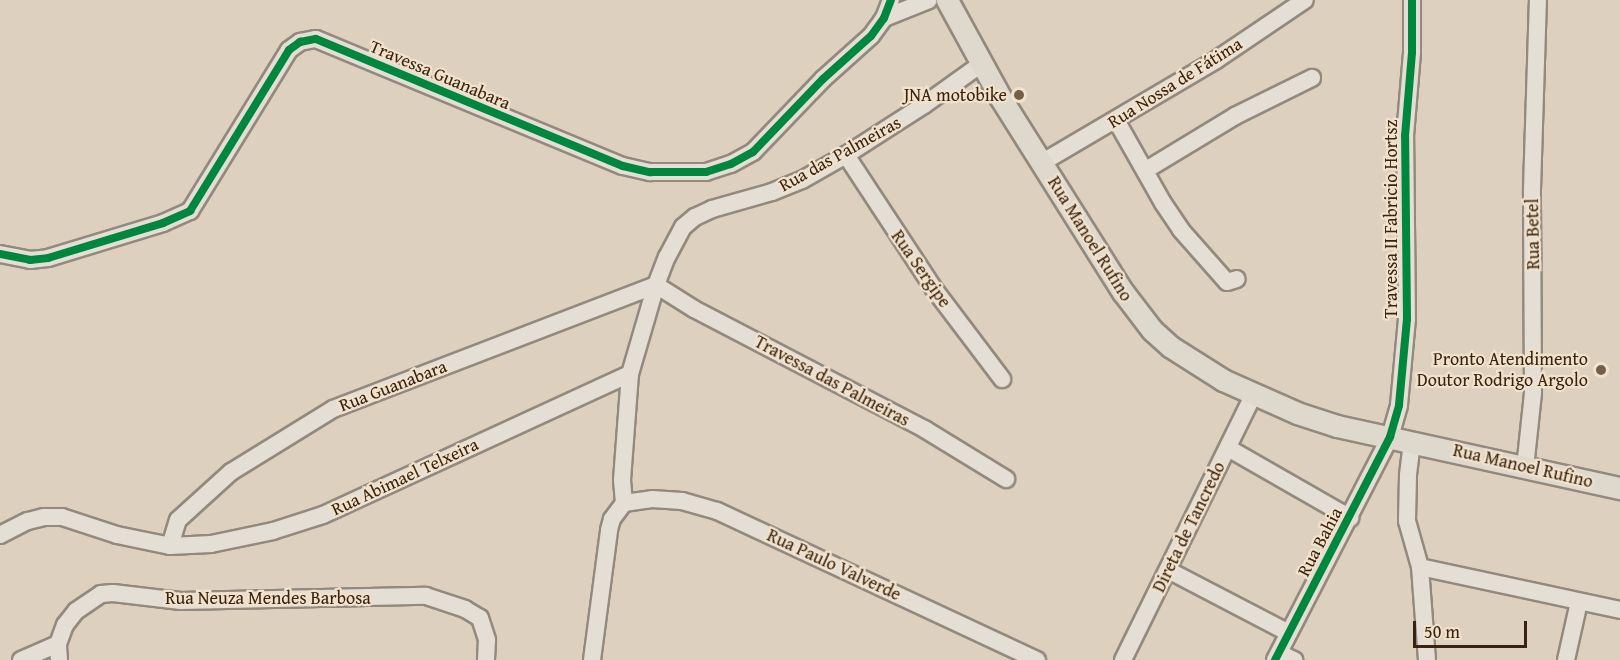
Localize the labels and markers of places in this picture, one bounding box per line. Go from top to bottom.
place label: JNA motobike [904,84,1007,106]
marker: JNA motobike [1012,88,1026,102]
place label: Pronto Atendimento Doutor Rodrigo Argolo [1417,349,1588,392]
marker: Pronto Atendimento Doutor Rodrigo Argolo [1592,361,1610,379]

